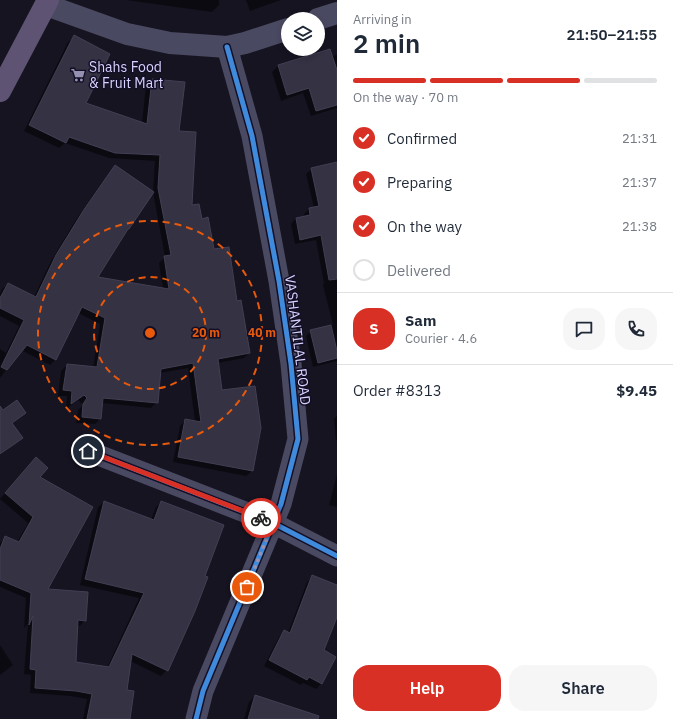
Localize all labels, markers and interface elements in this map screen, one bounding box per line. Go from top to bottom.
text: Arriving in [353,11,412,28]
map controls [281,12,325,56]
button: layers [281,12,325,56]
text: 21:50–21:55 [567,25,657,44]
text: 2 min [353,26,420,60]
place label: Shahs Food & Fruit Mart [89,58,163,92]
supermarket icon: Shahs Food & Fruit Mart [70,67,86,83]
text: On the way · 70 m [353,89,458,106]
icon: check [353,127,375,149]
text: Confirmed [387,129,457,148]
text: 21:31 [622,130,657,147]
icon: check [353,171,375,193]
text: Preparing [387,173,452,192]
text: 21:37 [622,174,657,191]
icon: check [353,215,375,237]
text: On the way [387,217,462,236]
text: 21:38 [622,218,657,235]
text: Delivered [387,261,451,280]
street label: VASHANTILAL ROAD [281,274,315,406]
button: chat [563,308,605,350]
button: phone [615,308,657,350]
text: Sam [405,311,436,330]
text: S [369,319,379,338]
text: 20 m [192,325,220,340]
text: 40 m [248,325,276,340]
centre of rings [143,326,157,340]
text: Courier · 4.6 [405,330,477,347]
text: Order #8313 [353,381,442,400]
text: $9.45 [616,381,657,400]
pin [71,434,105,468]
icon: home [77,440,99,462]
courier [241,498,281,538]
icon: bike [250,507,272,529]
pin [230,570,264,604]
icon: bag [236,576,258,598]
button: Help [353,665,501,711]
button: Share [509,665,657,711]

